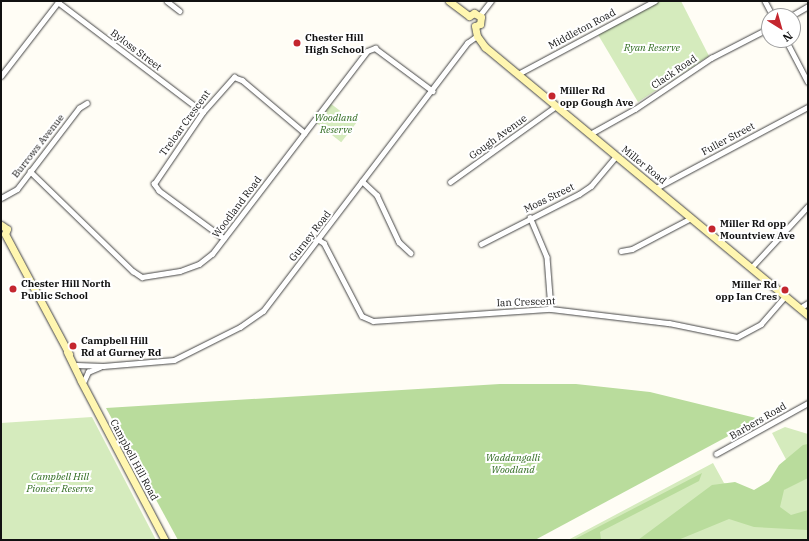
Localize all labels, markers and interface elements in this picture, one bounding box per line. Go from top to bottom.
street label: Middleton Road [546,6,618,52]
north arrow [761,8,801,48]
street label: Byloss Street [108,27,164,73]
text: N [780,29,795,45]
place label: Chester Hill High School [305,31,364,54]
marker: Chester Hill High School [292,38,302,48]
park label: Ryan Reserve [624,42,680,54]
street label: Clack Road [649,52,699,92]
place label: Miller Rd opp Gough Ave [560,84,633,108]
street label: Treloar Crescent [157,88,213,158]
marker: Miller Rd opp Gough Ave [547,91,557,101]
park label: Woodland Reserve [314,111,358,134]
street label: Burrows Avenue [9,112,67,180]
street label: Gough Avenue [467,112,529,162]
street label: Fuller Street [699,120,757,158]
street label: Miller Road [619,143,669,187]
street label: Woodland Road [210,174,264,240]
street label: Moss Street [522,181,576,215]
street label: Gurney Road [286,208,334,264]
place label: Miller Rd opp Mountview Ave [720,217,795,240]
marker: Miller Rd opp Mountview Ave [707,224,717,234]
place label: Chester Hill North Public School [21,277,111,300]
place label: Miller Rd opp Ian Cres [716,278,777,302]
marker: Chester Hill North Public School [8,284,18,294]
marker: Miller Rd opp Ian Cres [780,285,790,295]
street label: Ian Crescent [496,295,556,309]
place label: Campbell Hill Rd at Gurney Rd [81,334,161,358]
marker: Campbell Hill Rd at Gurney Rd [68,341,78,351]
street label: Barbers Road [727,400,789,442]
street label: Campbell Hill Road [107,417,161,503]
park label: Waddangalli Woodland [486,451,540,474]
park label: Campbell Hill Pioneer Reserve [26,470,94,494]

